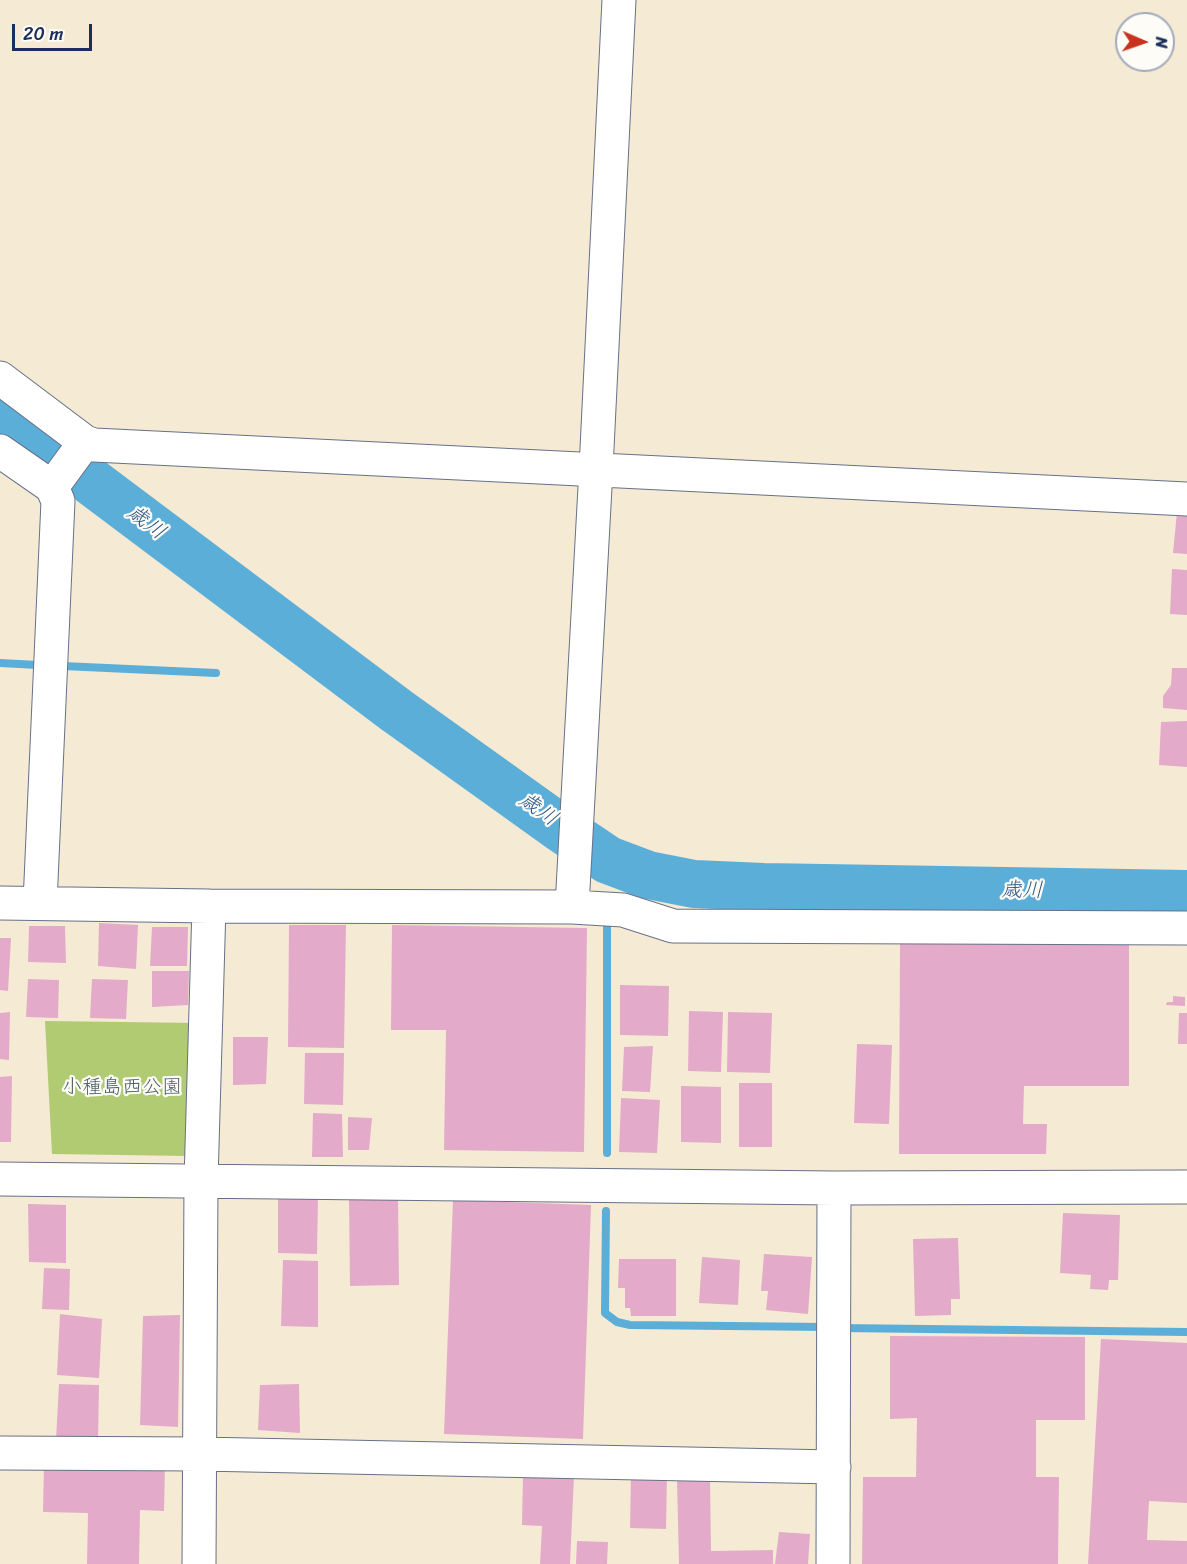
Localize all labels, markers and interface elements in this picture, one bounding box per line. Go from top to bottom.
scale bar [15,12,94,50]
north arrow [1115,12,1175,72]
text: 20 m [23,18,63,50]
text: N [1147,37,1176,49]
water label: 歳川 [122,500,170,546]
water label: 歳川 [514,788,562,832]
water label: 歳川 [1001,878,1043,904]
park label: 小種島西公園 [62,1076,182,1100]

